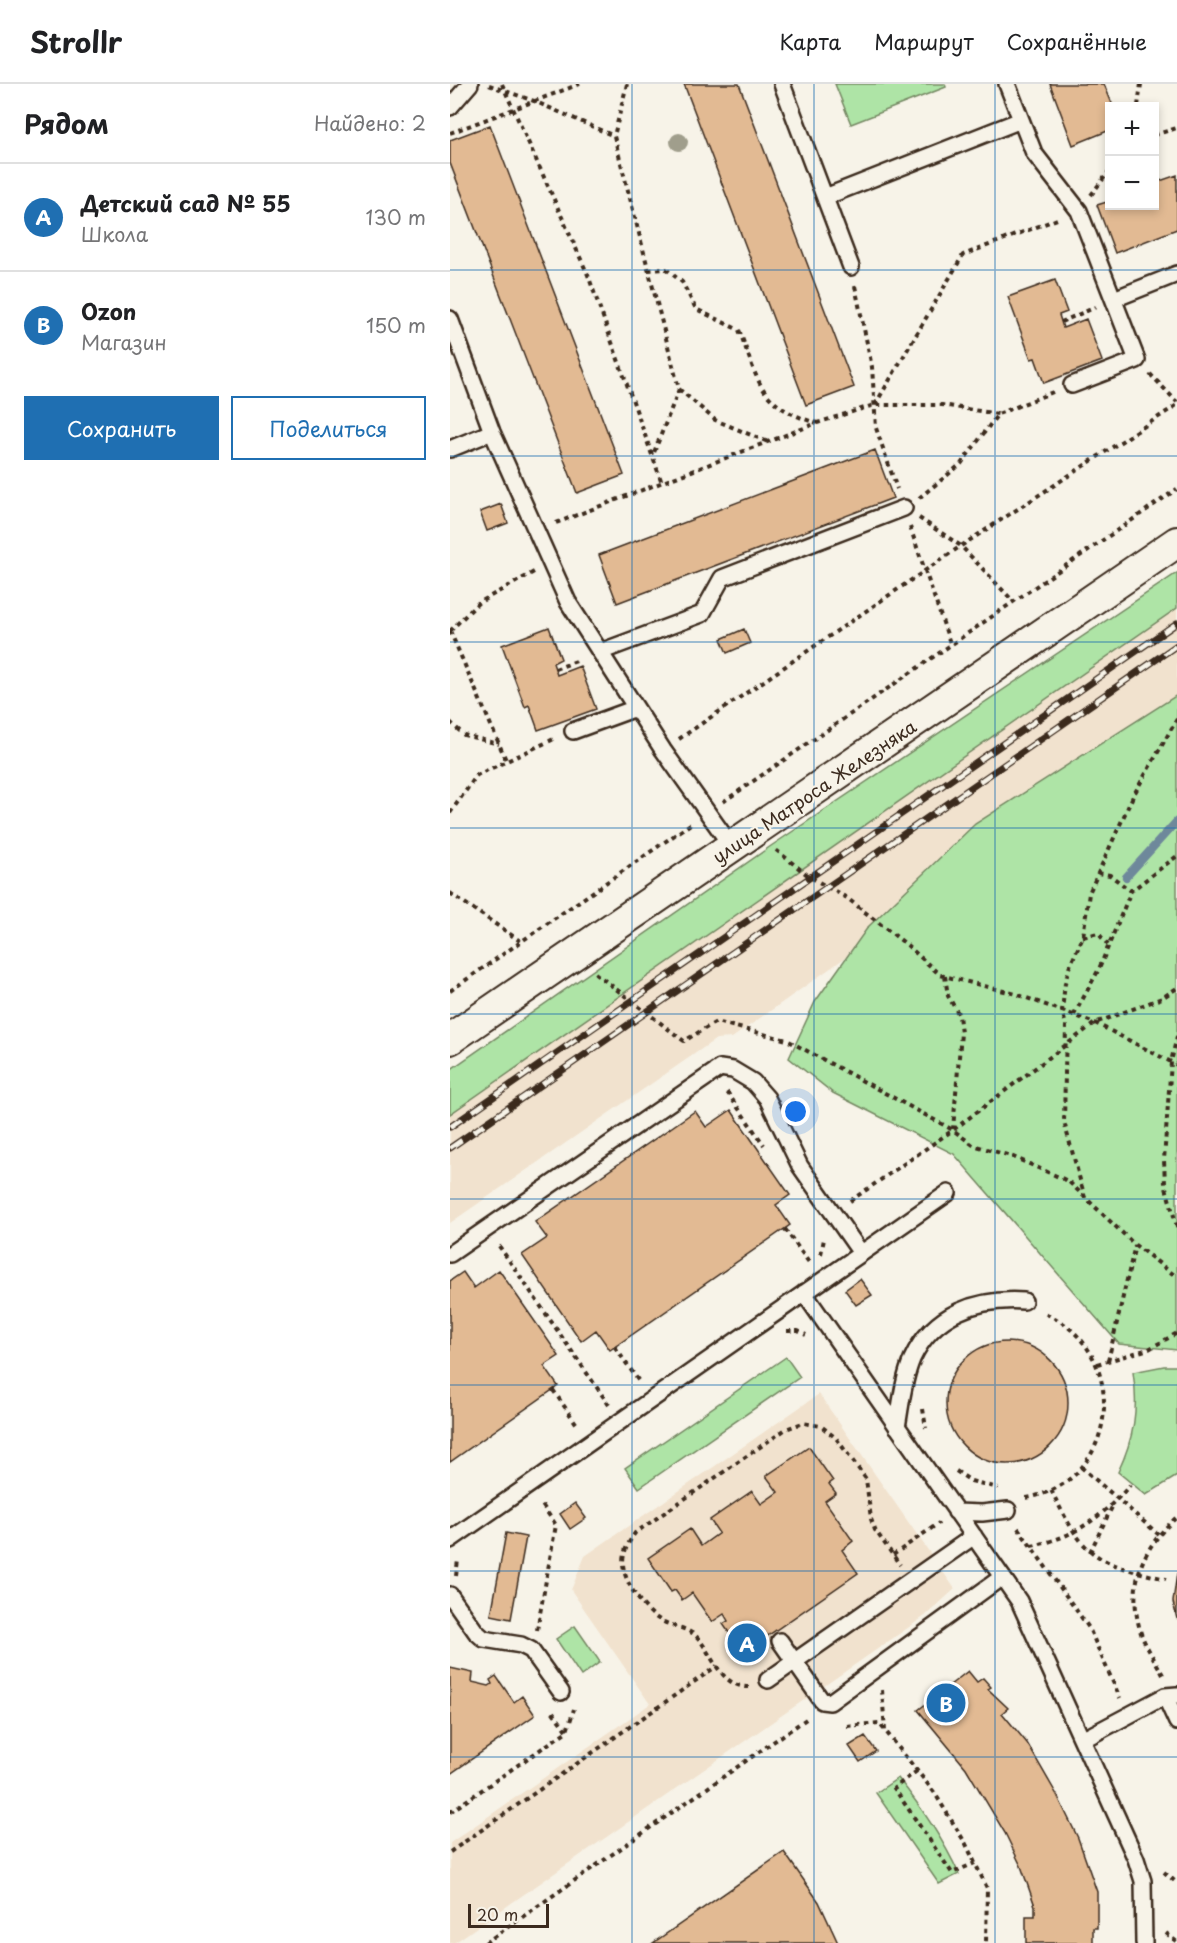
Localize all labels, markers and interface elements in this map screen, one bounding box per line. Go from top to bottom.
text: Strollr [30,20,122,63]
text: Карта [780,25,841,57]
text: Маршрут [874,25,974,57]
text: Сохранённые [1007,25,1147,57]
map controls [1105,102,1159,210]
button: + [1105,102,1159,156]
text: Рядом [24,104,109,143]
text: Найдено: 2 [314,108,426,138]
button: − [1105,156,1159,210]
text: Детский сад № 55 [81,186,291,219]
text: A [36,202,51,232]
text: 130 m [366,202,426,232]
text: Школа [81,219,148,249]
text: Ozon [81,294,136,327]
text: B [37,310,50,340]
text: 150 m [366,310,426,340]
text: Магазин [81,327,167,357]
button: Сохранить [24,396,219,460]
button: Поделиться [231,396,426,460]
street label: улица Матроса Железняка [707,712,922,870]
your location [781,1097,810,1126]
pin: A [728,1620,766,1666]
pin: B [926,1680,966,1726]
scale bar [468,1901,549,1928]
text: 20 m [477,1902,518,1926]

